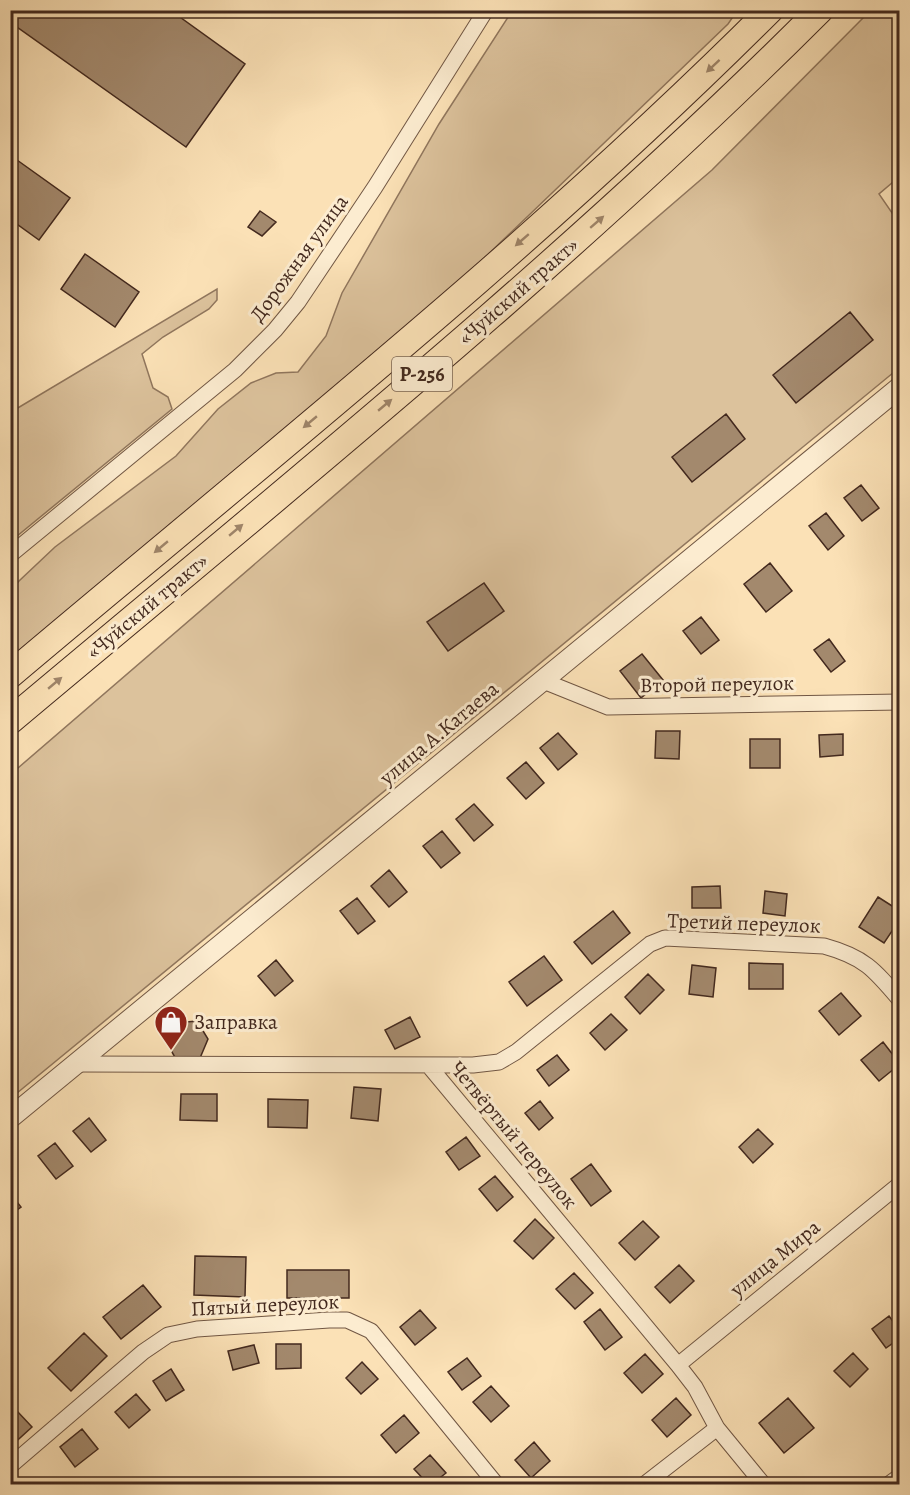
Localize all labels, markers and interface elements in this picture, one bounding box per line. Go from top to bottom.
one-way arrow [705,59,720,73]
street label: Дорожная улица [243,188,355,327]
one-way arrow [589,215,604,229]
street label: «Чуйский тракт» [452,231,584,351]
one-way arrow [515,233,530,247]
road number: Р-256 [392,357,452,391]
one-way arrow [377,398,393,411]
one-way arrow [302,415,318,428]
one-way arrow [228,524,244,537]
one-way arrow [153,541,169,554]
street label: «Чуйский тракт» [80,547,214,665]
street label: Второй переулок [640,669,794,699]
street label: улица А.Катаева [373,675,505,792]
one-way arrow [47,677,62,690]
street label: Третий переулок [667,906,821,940]
shop icon: Заправка [153,1004,189,1051]
place label: Заправка [194,1008,278,1036]
street label: Четвёртый переулок [444,1055,584,1215]
street label: улица Мира [723,1213,826,1304]
street label: Пятый переулок [190,1287,340,1323]

